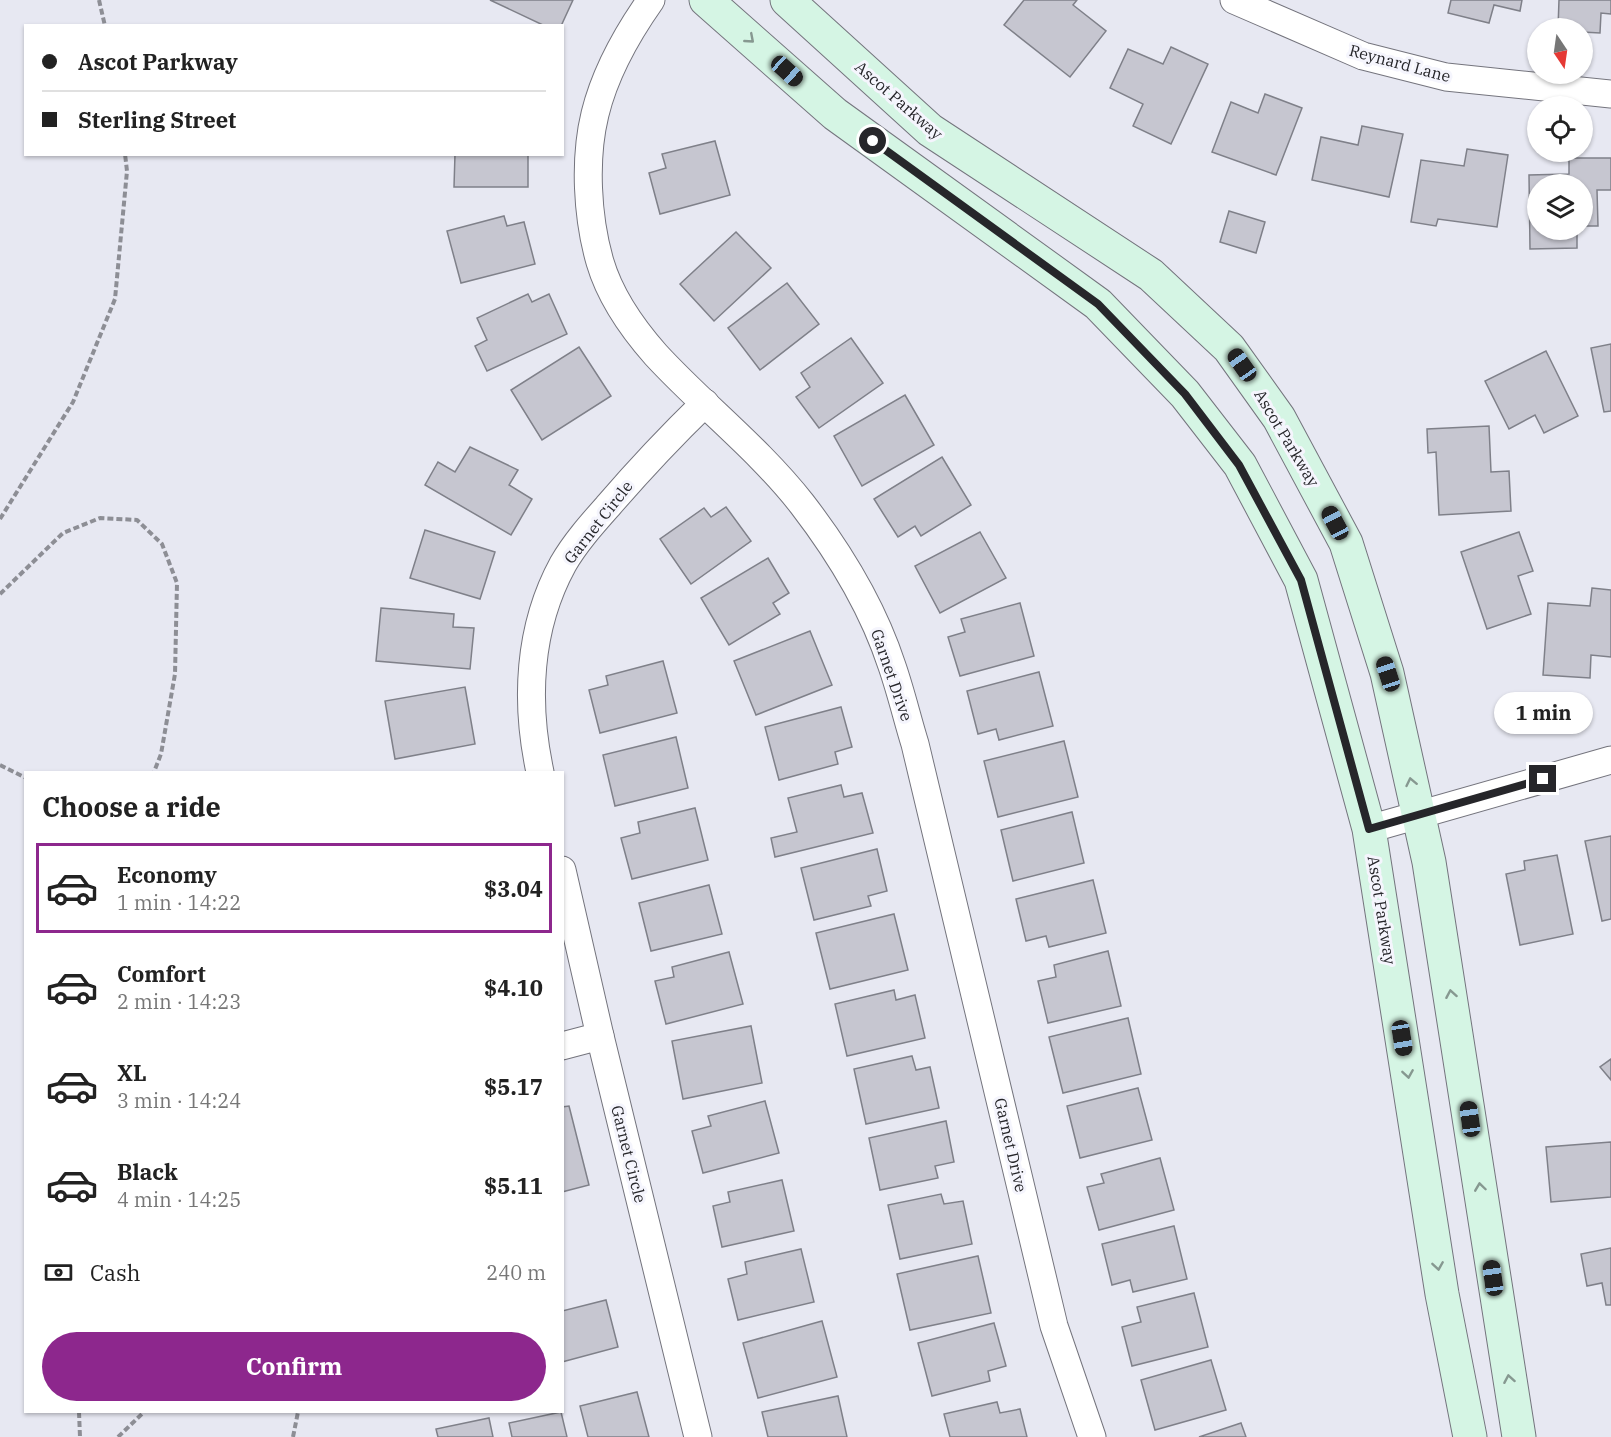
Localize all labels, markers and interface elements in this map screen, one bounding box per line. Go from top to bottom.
north arrow [1527,18,1593,84]
map controls [1527,18,1593,240]
one-way arrow [743,32,754,43]
street label: Reynard Lane [1347,40,1453,86]
text: Ascot Parkway [78,47,238,76]
car [768,52,806,90]
street label: Ascot Parkway [851,56,947,144]
button: locate [1527,96,1593,162]
text: Sterling Street [78,105,236,134]
route start [859,127,886,154]
button: layers [1527,174,1593,240]
car [1224,345,1260,385]
street label: Ascot Parkway [1250,386,1324,491]
street label: Garnet Circle [559,477,637,567]
car [1319,503,1351,543]
street label: Garnet Drive [867,626,917,724]
car [1374,654,1402,694]
callout: 1 min [1494,692,1592,734]
text: 1 min [1516,699,1572,726]
route end [1529,765,1556,792]
one-way arrow [1405,777,1418,787]
text: Choose a ride [42,789,221,824]
street label: Ascot Parkway [1364,854,1401,966]
text: Economy [117,860,217,889]
icon: car [45,861,99,915]
text: $3.04 [484,874,543,903]
text: 1 min · 14:22 [117,889,241,916]
text: Comfort [117,959,206,988]
icon: car [45,960,99,1014]
text: $4.10 [484,973,543,1002]
text: 2 min · 14:23 [117,988,241,1015]
one-way arrow [1445,989,1458,999]
car [1390,1019,1414,1057]
text: XL [117,1058,147,1087]
icon: car [45,1059,99,1113]
one-way arrow [1401,1069,1413,1078]
text: $5.17 [484,1072,543,1101]
text: 3 min · 14:24 [117,1087,241,1114]
street label: Garnet Drive [990,1096,1032,1194]
car [1459,1100,1481,1138]
street label: Garnet Circle [607,1103,651,1205]
text: Black [117,1157,178,1186]
icon: car [45,1158,99,1212]
text: $5.11 [484,1171,543,1200]
one-way arrow [1475,1182,1487,1191]
text: 4 min · 14:25 [117,1186,241,1213]
icon: cash [42,1256,75,1289]
text: Cash [90,1258,141,1287]
text: 240 m [486,1259,546,1286]
car [1482,1259,1504,1297]
one-way arrow [1431,1261,1444,1271]
button: Confirm [42,1332,546,1401]
one-way arrow [1504,1375,1516,1384]

